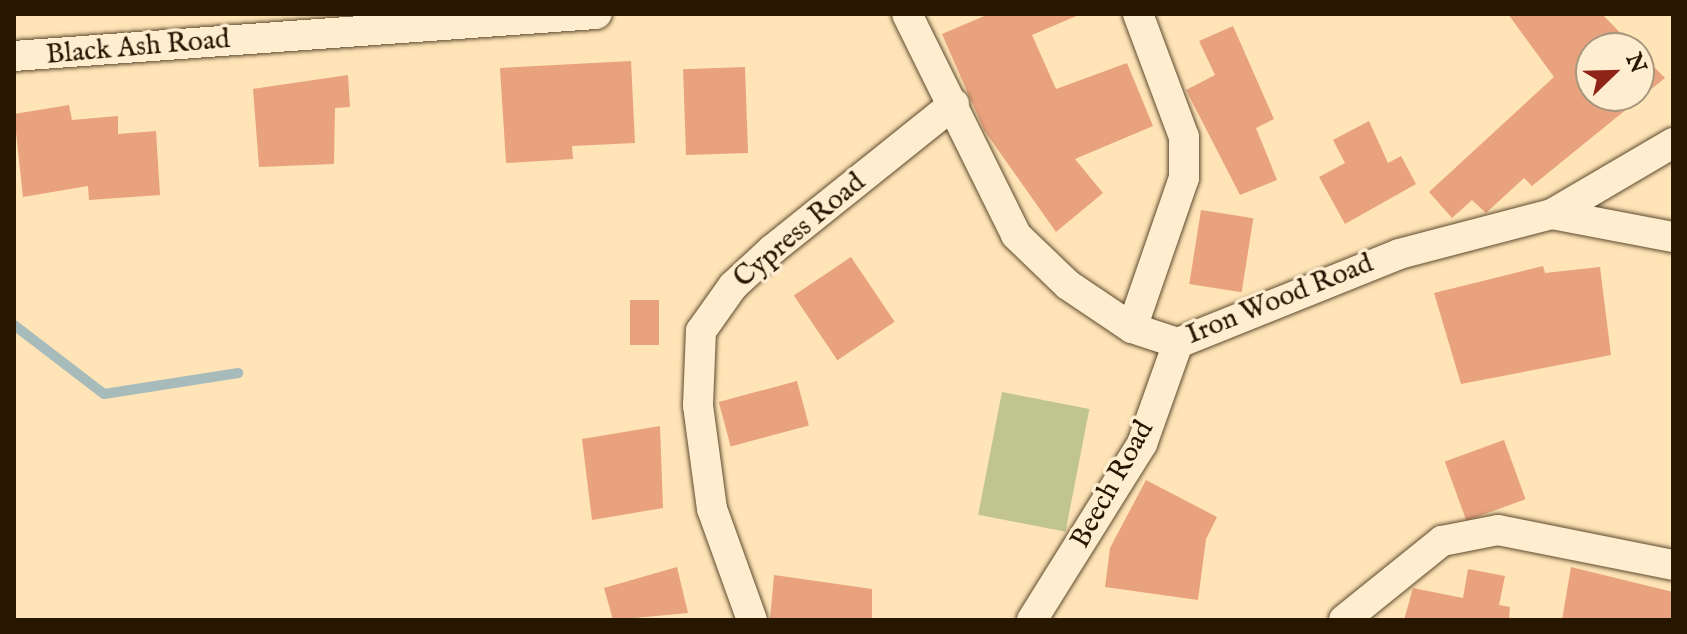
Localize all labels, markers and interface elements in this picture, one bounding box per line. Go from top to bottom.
street label: Black Ash Road [45,23,231,73]
north arrow [1575,32,1655,112]
text: N [1619,49,1652,78]
street label: Cypress Road [727,166,873,296]
street label: Iron Wood Road [1182,247,1378,353]
street label: Beech Road [1064,415,1162,555]

